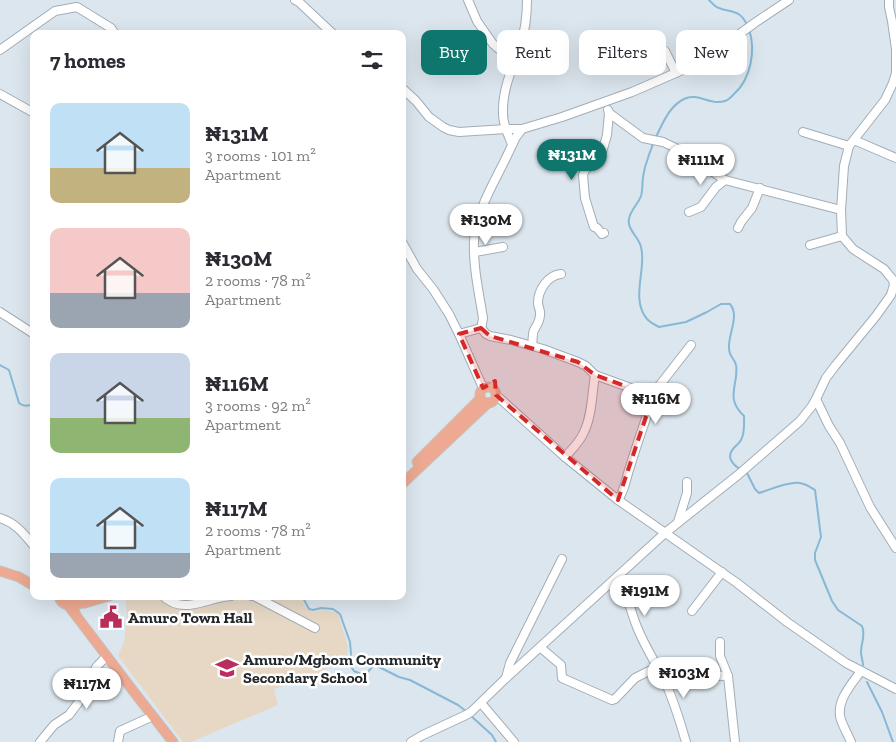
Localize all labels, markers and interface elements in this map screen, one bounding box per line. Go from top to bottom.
chip: Buy [421,30,487,75]
chip: Rent [497,30,569,75]
chip: Filters [579,30,666,75]
chip: New [676,30,747,75]
icon: filters [358,46,386,74]
text: 7 homes [50,48,126,73]
text: ₦131M [205,121,269,146]
icon: home [90,123,150,183]
pin: ₦131M [537,138,607,181]
pin: ₦111M [666,144,736,186]
text: ₦131M [548,145,596,164]
text: 3 rooms · 101 m² [205,146,316,165]
text: ₦111M [678,150,724,169]
text: Apartment [205,165,281,184]
pin: ₦130M [451,204,521,246]
text: ₦130M [460,210,512,229]
text: ₦130M [205,246,272,271]
icon: home [90,248,150,308]
text: 2 rooms · 78 m² [205,271,311,290]
text: Apartment [205,290,281,309]
text: ₦116M [205,371,269,396]
icon: home [90,373,150,433]
pin: ₦116M [621,382,691,425]
text: ₦116M [632,389,680,408]
text: 3 rooms · 92 m² [205,396,311,415]
text: Apartment [205,415,281,434]
text: ₦117M [205,496,267,521]
icon: home [90,498,150,558]
text: 2 rooms · 78 m² [205,521,311,540]
text: Apartment [205,540,281,559]
pin: ₦191M [610,574,680,617]
text: ₦191M [621,581,669,600]
public building icon: Amuro Town Hall [98,604,124,630]
place label: Amuro Town Hall [128,608,253,627]
place label: Amuro/Mgbom Community Secondary School [243,650,442,687]
school or university icon: Amuro/Mgbom Community Secondary School [214,655,240,681]
pin: ₦103M [649,656,719,699]
text: ₦103M [658,663,710,682]
pin: ₦117M [52,668,122,710]
text: ₦117M [63,674,111,693]

